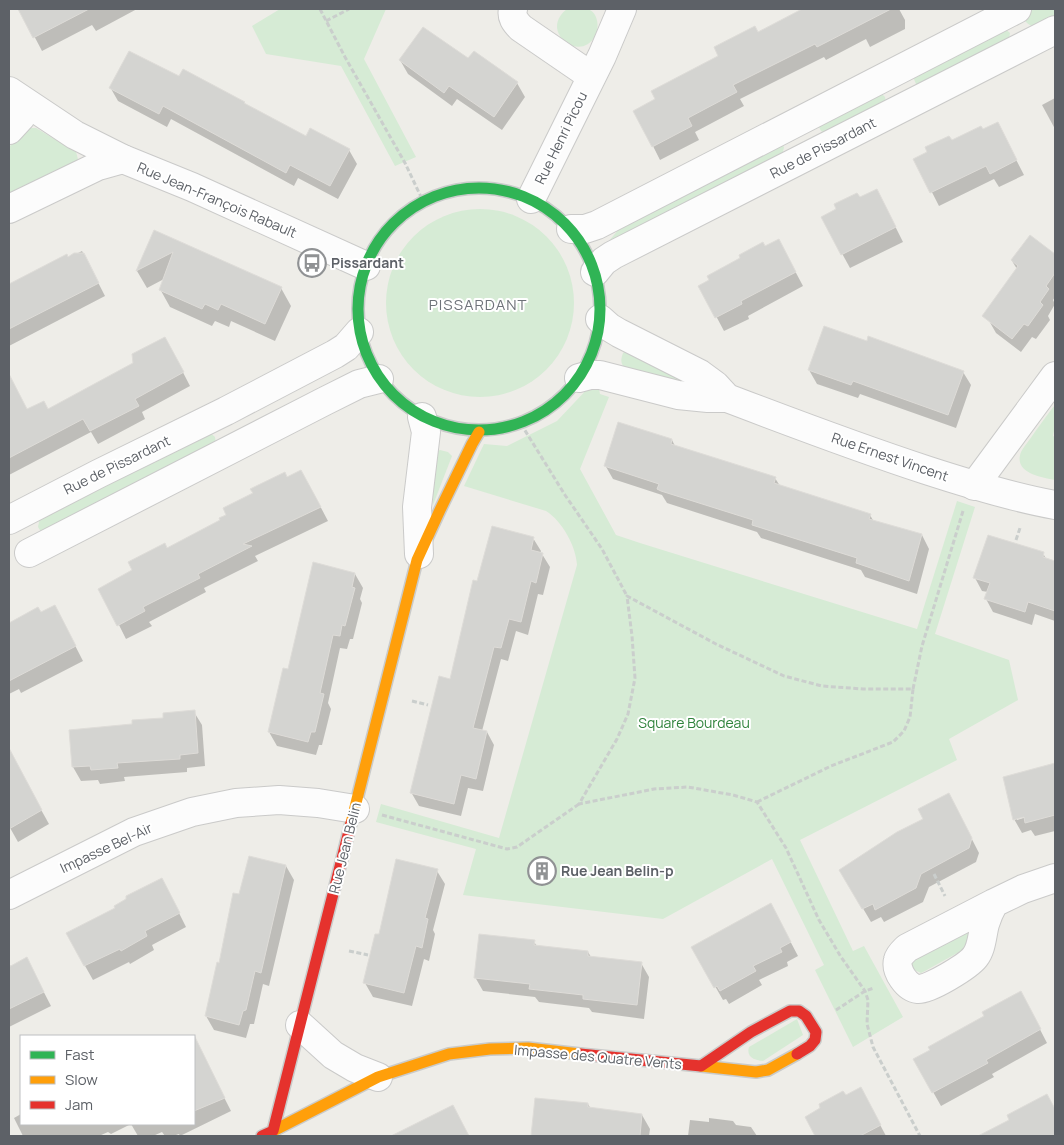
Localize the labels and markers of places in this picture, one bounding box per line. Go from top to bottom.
bus stop icon: Pissardant [297,248,327,278]
place label: Pissardant [331,253,404,272]
building icon: Rue Jean Belin-p [527,856,557,886]
place label: Rue Jean Belin-p [561,861,674,880]

